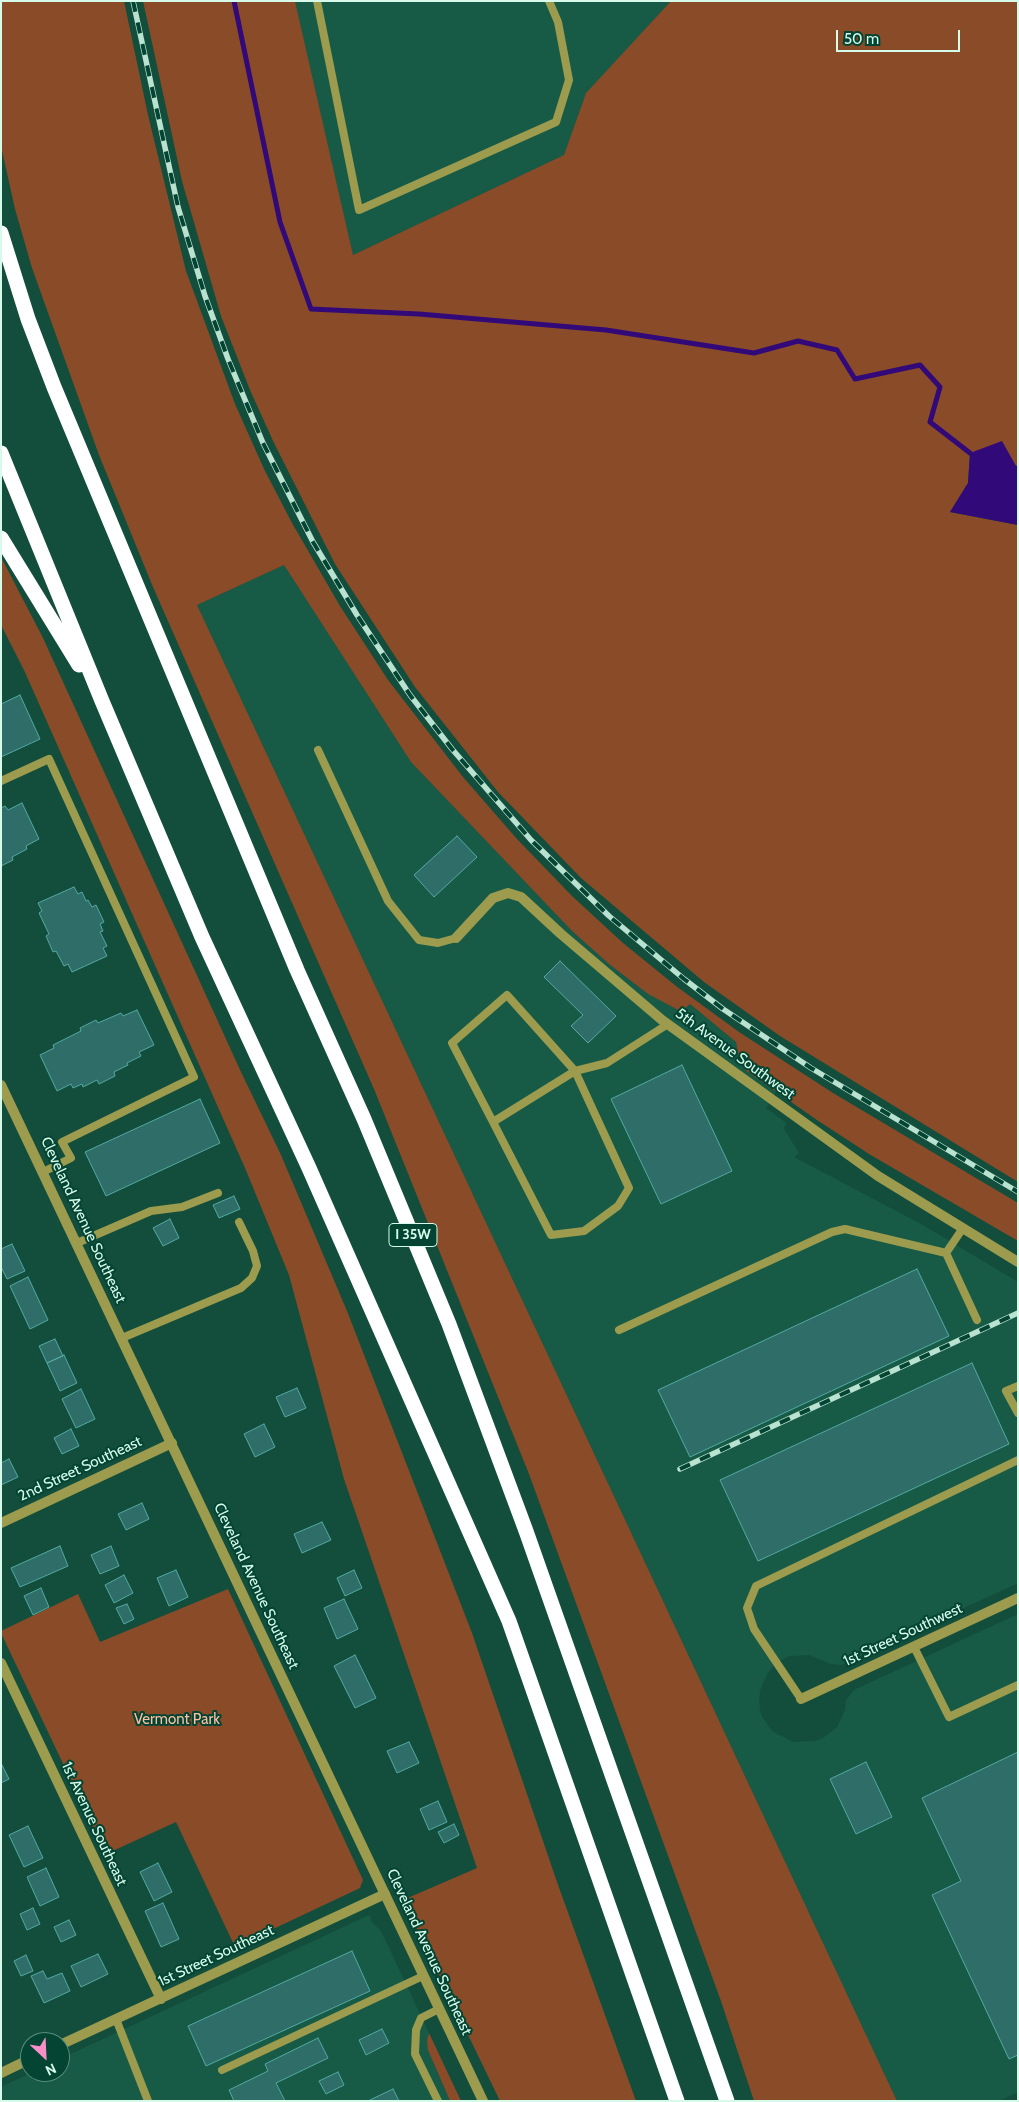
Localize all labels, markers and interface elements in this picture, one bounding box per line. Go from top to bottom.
scale bar [839,20,963,52]
text: 50 m [844,30,879,48]
street label: 5th Avenue Southwest [672,1005,798,1103]
street label: Cleveland Avenue Southeast [37,1134,129,1306]
road number: I 35W [389,1224,437,1246]
street label: 2nd Street Southeast [15,1433,145,1505]
street label: Cleveland Avenue Southeast [210,1500,302,1672]
street label: 1st Street Southwest [841,1600,965,1670]
park label: Vermont Park [134,1711,220,1729]
street label: 1st Avenue Southeast [57,1759,131,1889]
street label: Cleveland Avenue Southeast [383,1866,475,2038]
street label: 1st Street Southeast [155,1921,277,1991]
north arrow [20,2032,70,2082]
text: N [43,2059,59,2080]

